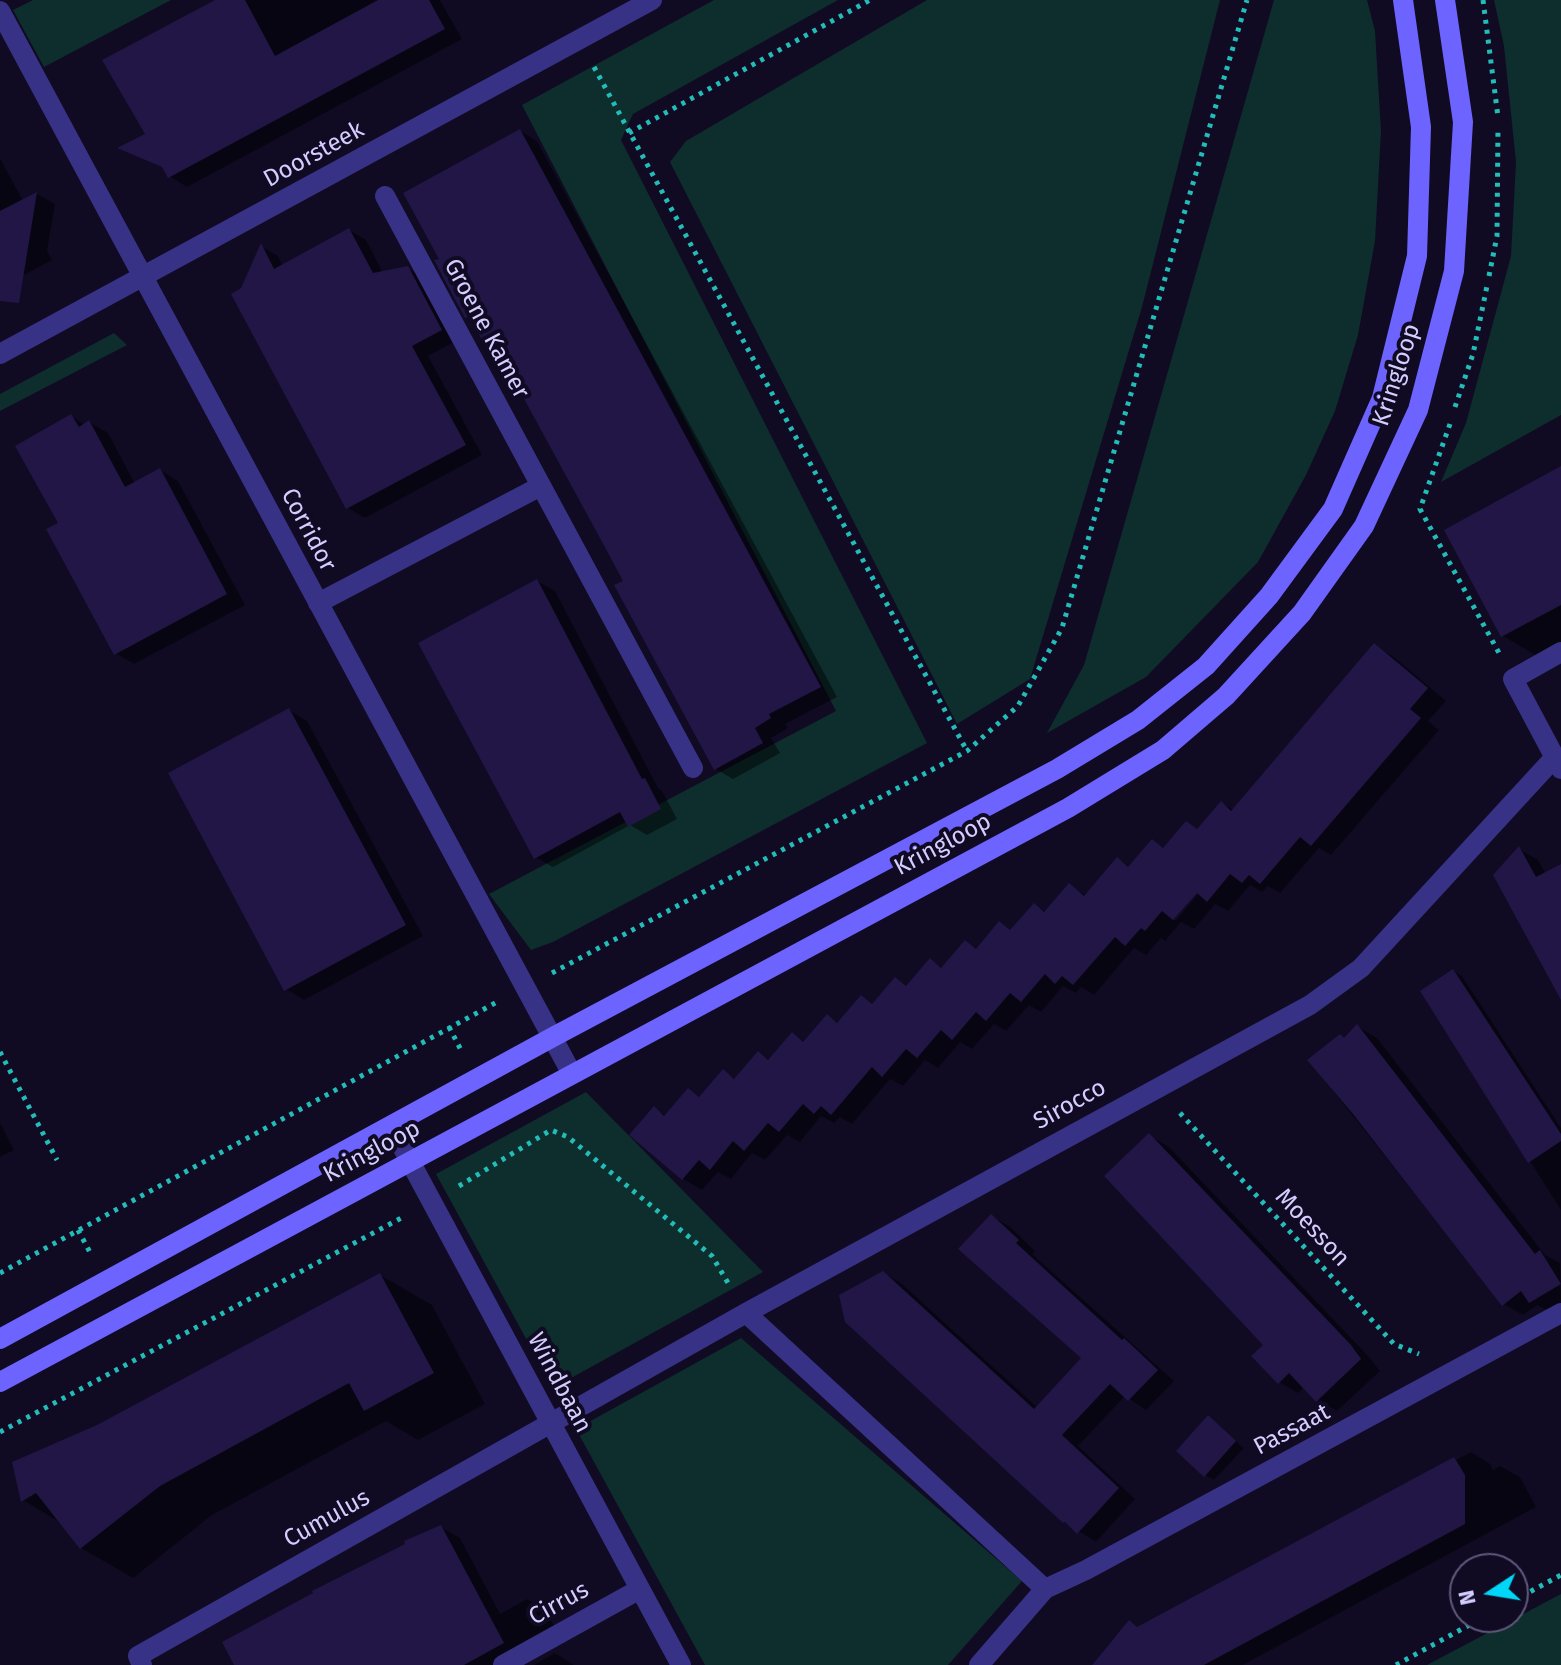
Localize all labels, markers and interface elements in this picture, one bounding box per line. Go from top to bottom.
street label: Doorsteek [259,116,369,194]
street label: Groene Kamer [437,254,535,404]
street label: Kringloop [1367,320,1427,430]
street label: Corridor [274,484,342,576]
street label: Kringloop [889,807,997,883]
street label: Sirocco [1029,1073,1111,1137]
street label: Kringloop [318,1114,426,1190]
street label: Moesson [1269,1183,1355,1273]
street label: Windbaan [521,1328,597,1438]
street label: Passaat [1249,1398,1335,1462]
street label: Cumulus [279,1484,375,1554]
north arrow [1449,1553,1529,1633]
street label: Cirrus [524,1576,594,1632]
text: N [1452,1588,1482,1608]

